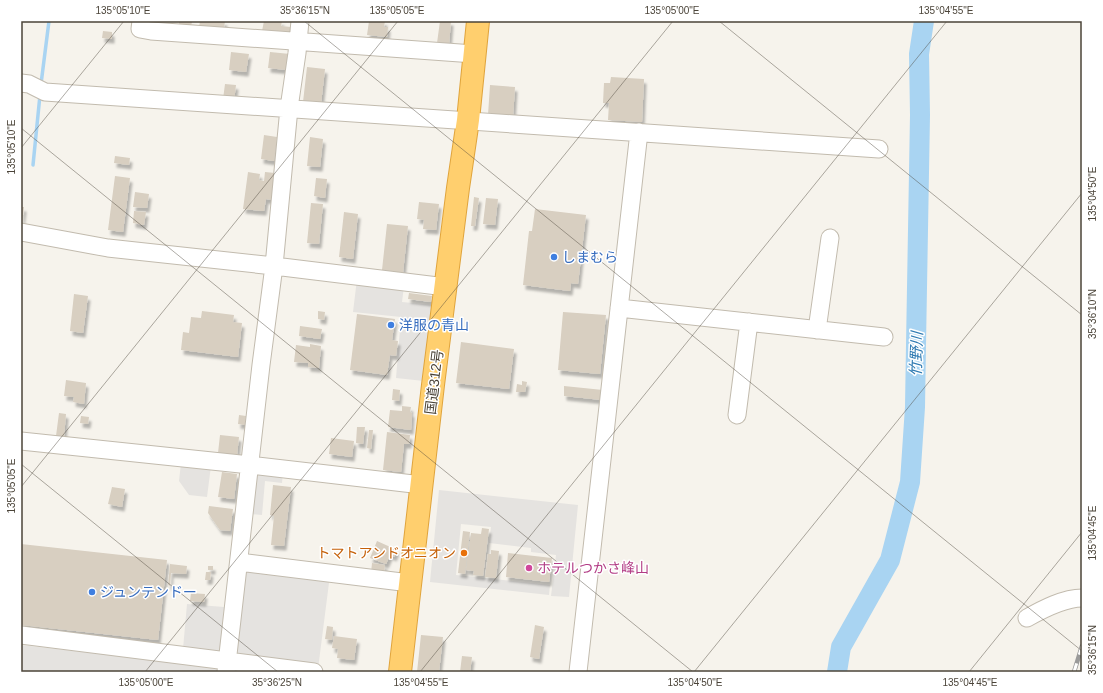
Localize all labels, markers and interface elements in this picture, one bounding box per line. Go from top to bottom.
text: 135°05'10"E [95,5,151,16]
text: 35°36'15"N [280,5,330,16]
text: 135°05'05"E [369,5,425,16]
text: 135°05'00"E [644,5,700,16]
text: 135°04'55"E [918,5,974,16]
text: 135°05'10"E [6,119,17,175]
text: 135°04'50"E [1087,166,1098,222]
place label: しまむら [562,249,618,265]
marker: しまむら [549,252,559,262]
text: 35°36'10"N [1087,289,1098,339]
place label: 洋服の青山 [399,317,469,333]
marker: 洋服の青山 [386,320,396,330]
water label: 竹野川 [907,329,925,377]
street label: 国道312号 [422,349,446,415]
text: 135°05'05"E [6,458,17,514]
text: 135°04'45"E [1087,505,1098,561]
place label: トマトアンドオニオン [317,545,456,561]
marker: トマトアンドオニオン [459,548,469,558]
place label: ホテルつかさ峰山 [537,560,649,576]
marker: ホテルつかさ峰山 [524,563,534,573]
place label: ジュンテンドー [100,584,197,600]
marker: ジュンテンドー [87,587,97,597]
text: 35°36'15"N [1087,625,1098,675]
text: 135°05'00"E [118,677,174,688]
text: 35°36'25"N [252,677,302,688]
text: 135°04'55"E [393,677,449,688]
text: 135°04'50"E [667,677,723,688]
text: 135°04'45"E [942,677,998,688]

